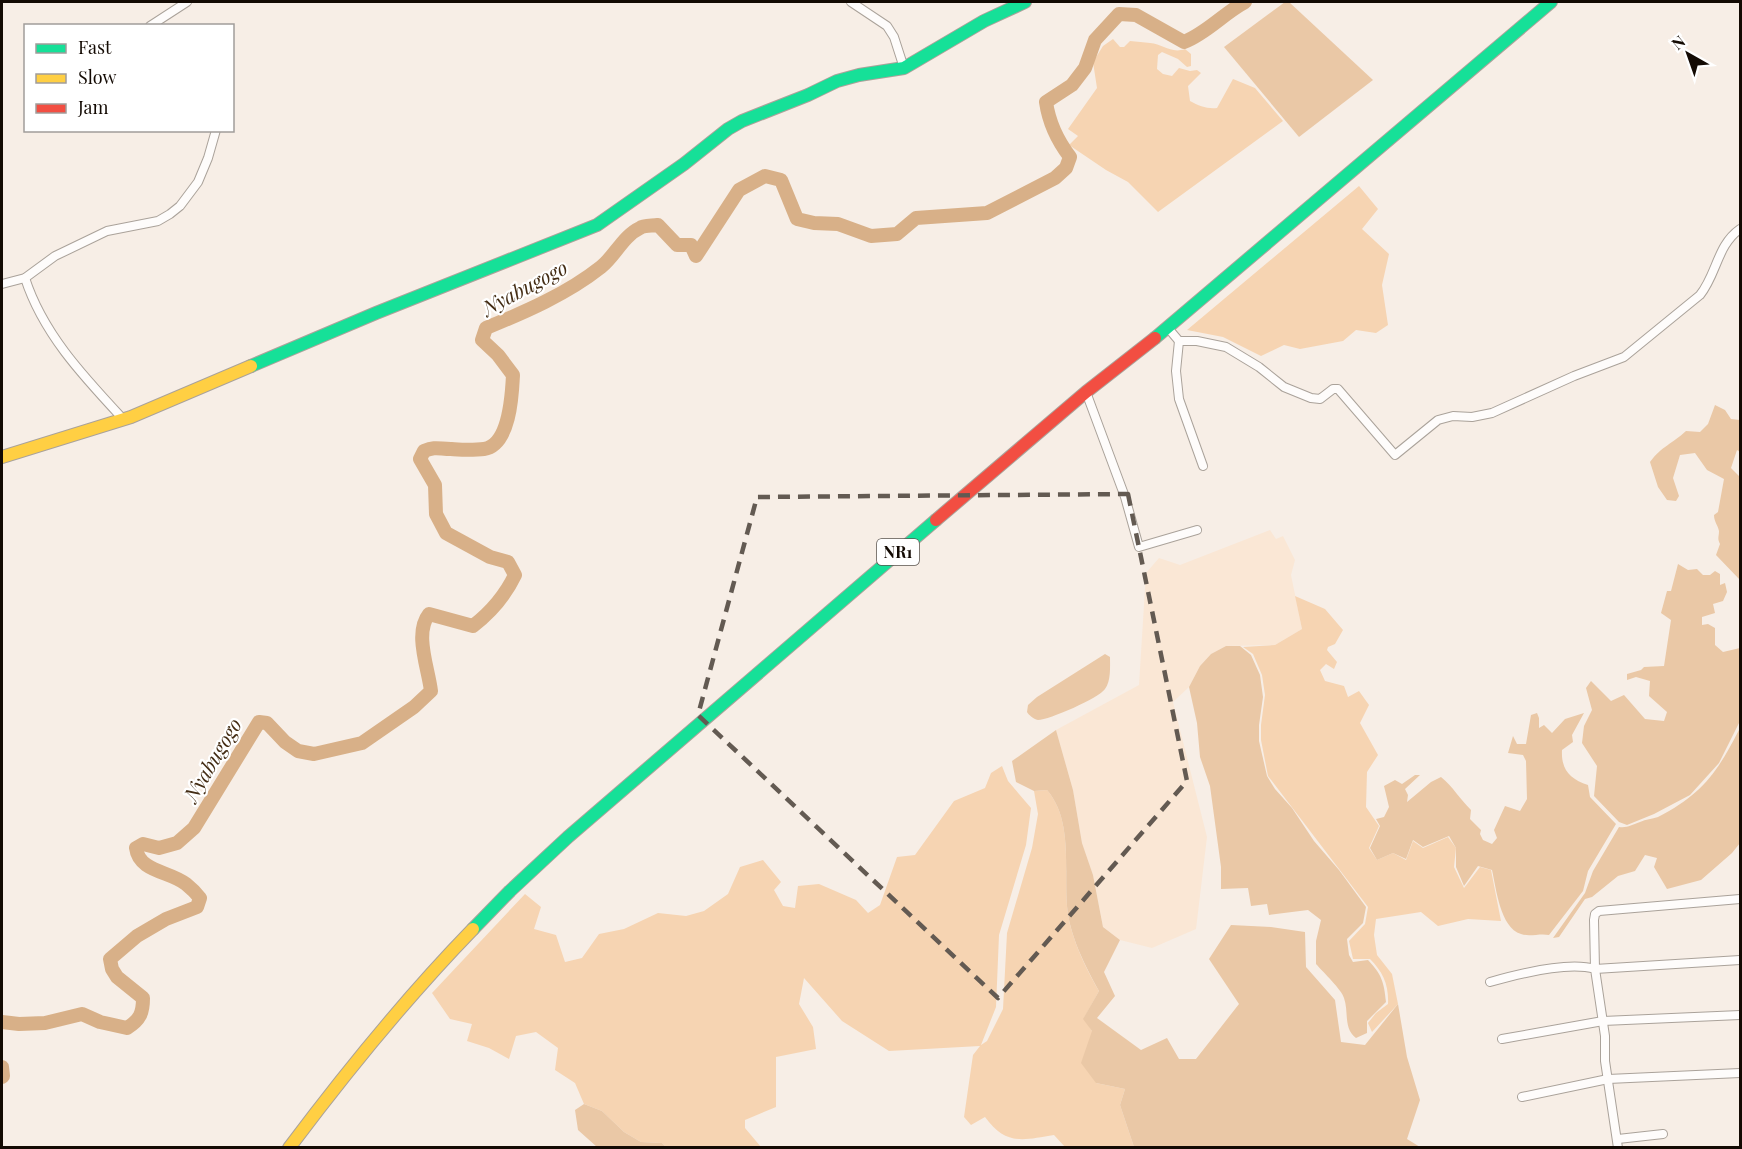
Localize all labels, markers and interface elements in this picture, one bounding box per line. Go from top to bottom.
legend [24,24,234,132]
north arrow [1658,24,1718,84]
text: N [1667,30,1690,54]
text: Fast [78,35,112,59]
text: Slow [78,65,116,89]
text: Jam [77,95,108,119]
water label: Nyabugogo [475,253,572,321]
road number: NR1 [877,539,919,565]
water label: Nyabugogo [175,713,247,808]

